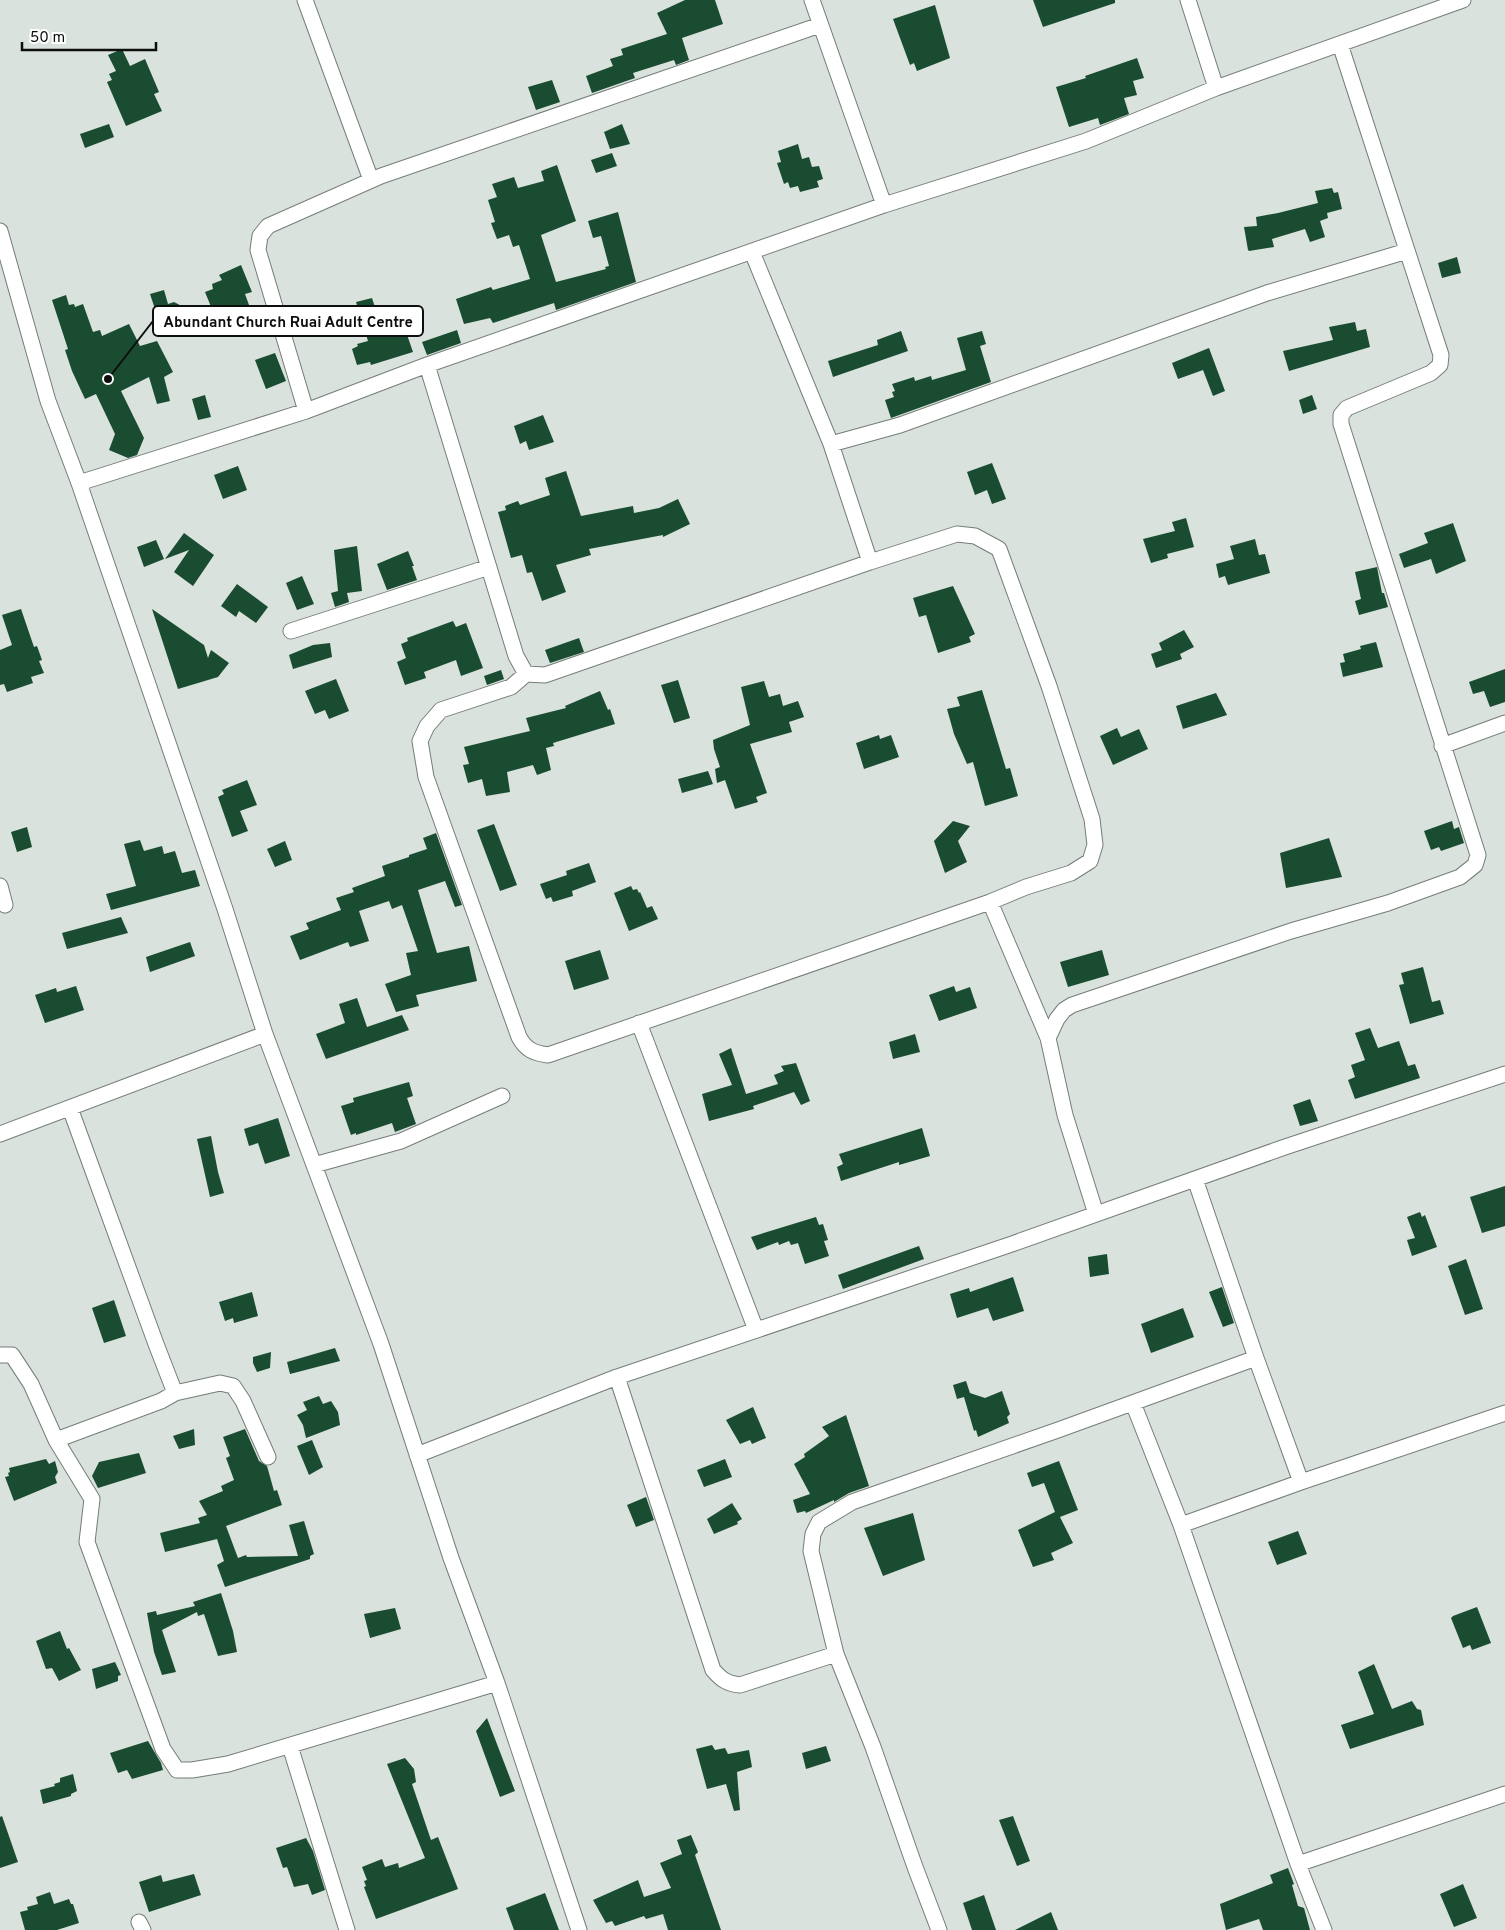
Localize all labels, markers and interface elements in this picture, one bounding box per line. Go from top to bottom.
scale bar [22,20,156,52]
text: 50 m [30,29,65,48]
callout: Abundant Church Ruai Adult Centre [153,306,423,336]
text: Abundant Church Ruai Adult Centre [163,314,413,333]

